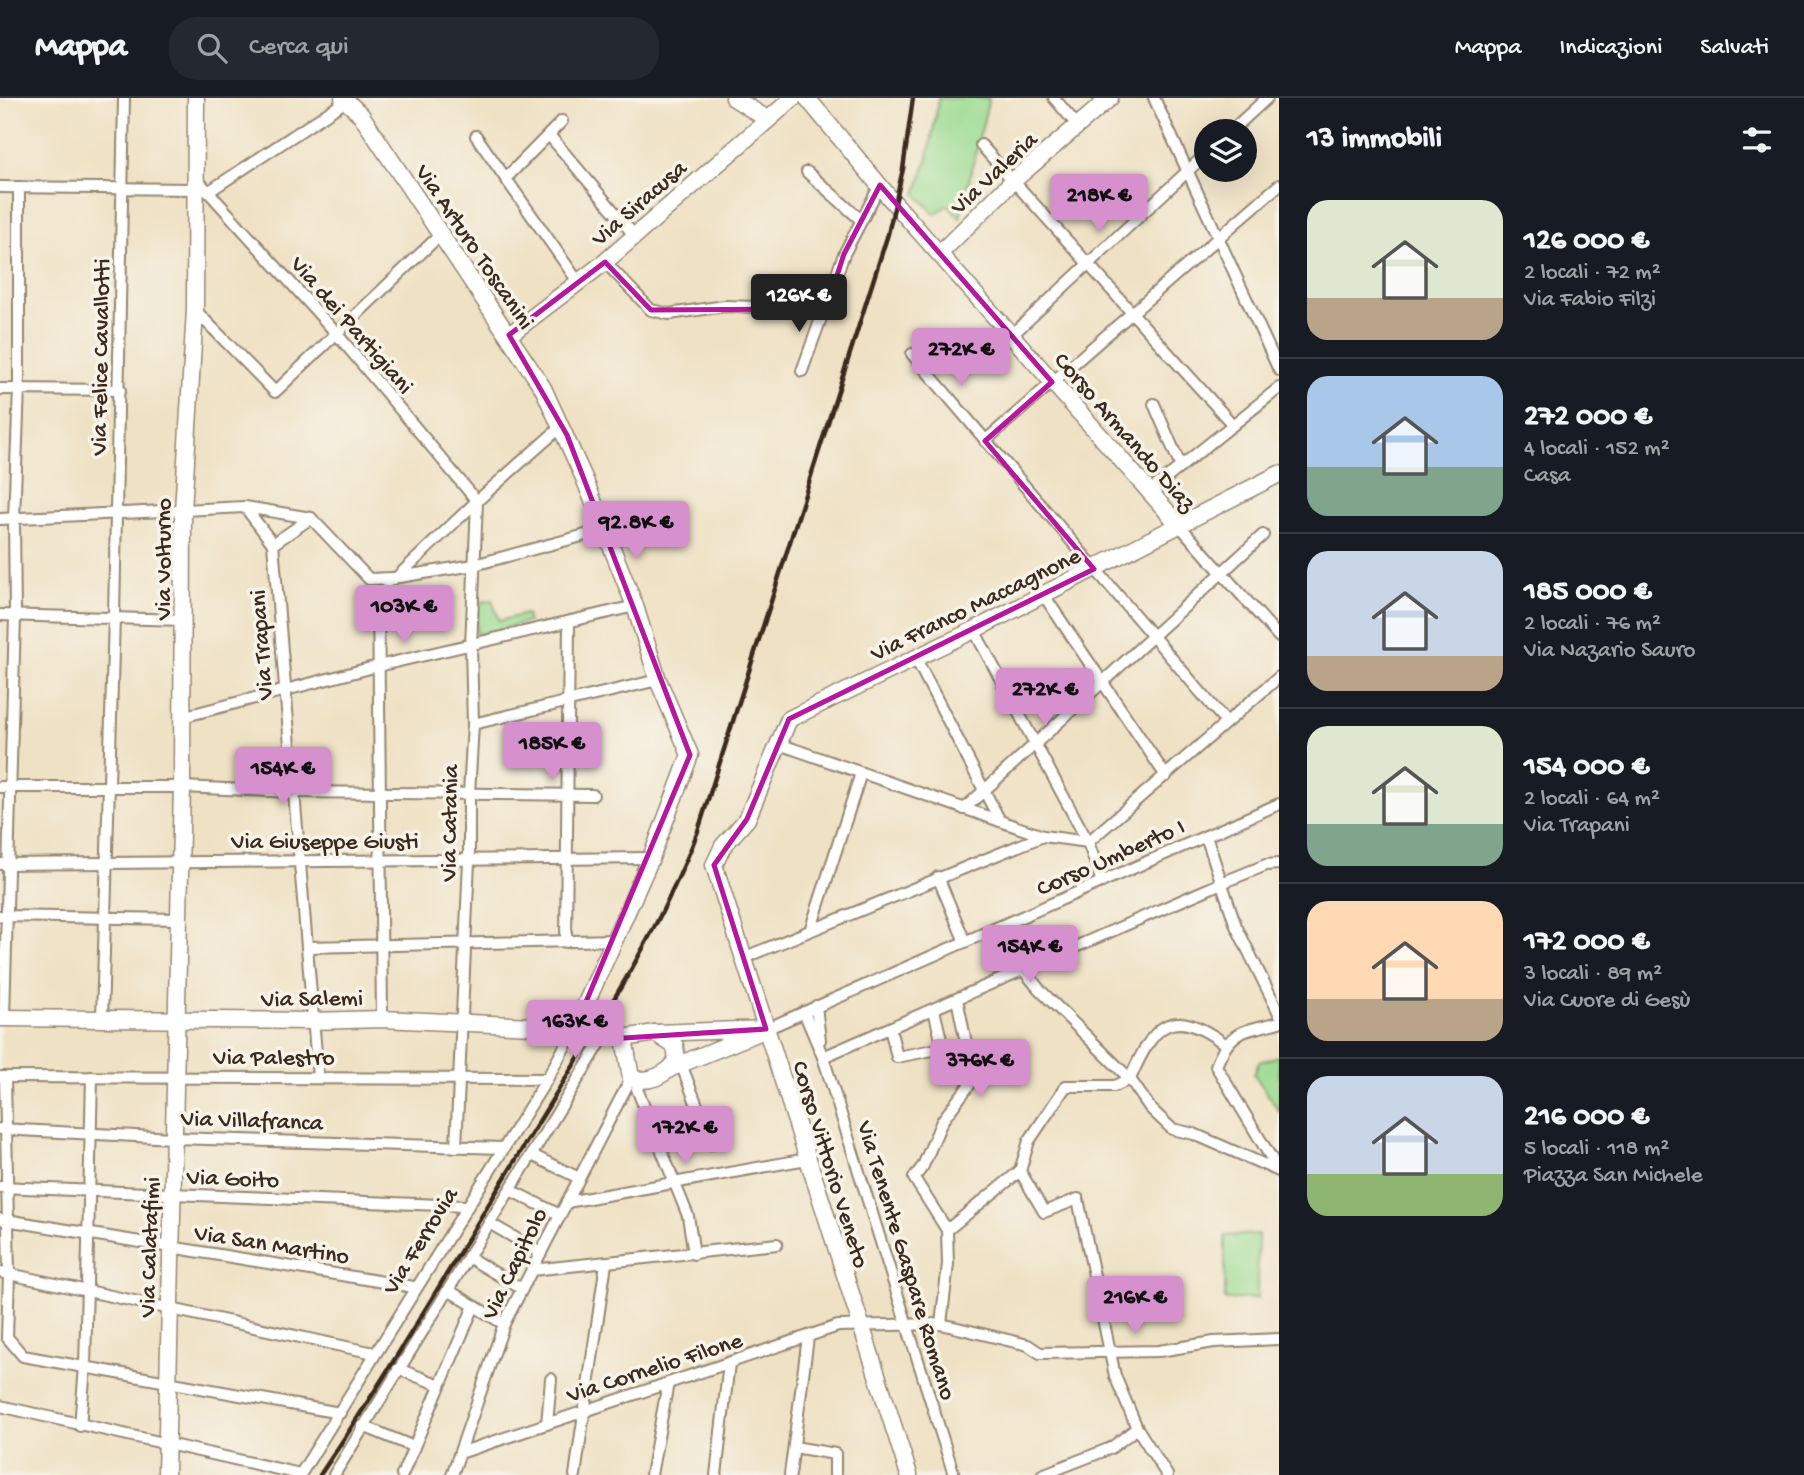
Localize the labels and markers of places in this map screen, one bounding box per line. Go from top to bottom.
pin: 218K € [1042,174,1156,234]
pin: 126K € [742,274,856,334]
pin: 272K € [904,328,1018,388]
pin: 92.8K € [571,502,701,561]
pin: 103K € [347,586,461,645]
pin: 272K € [988,668,1102,728]
pin: 185K € [495,722,609,782]
pin: 154K € [226,748,340,807]
pin: 154K € [973,926,1087,985]
pin: 163K € [518,1000,632,1060]
pin: 376K € [923,1040,1037,1099]
pin: 172K € [628,1107,742,1166]
pin: 216K € [1078,1276,1192,1336]

